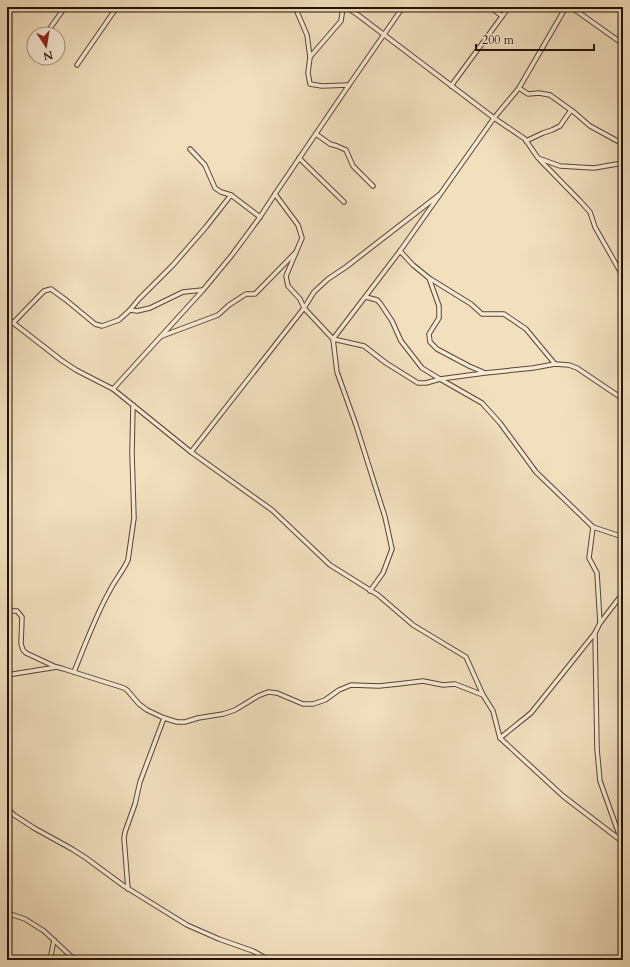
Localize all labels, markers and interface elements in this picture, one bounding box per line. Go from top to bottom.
north arrow [26,26,66,66]
scale bar [476,26,594,52]
text: 200 m [482,32,515,48]
text: N [41,47,54,64]

